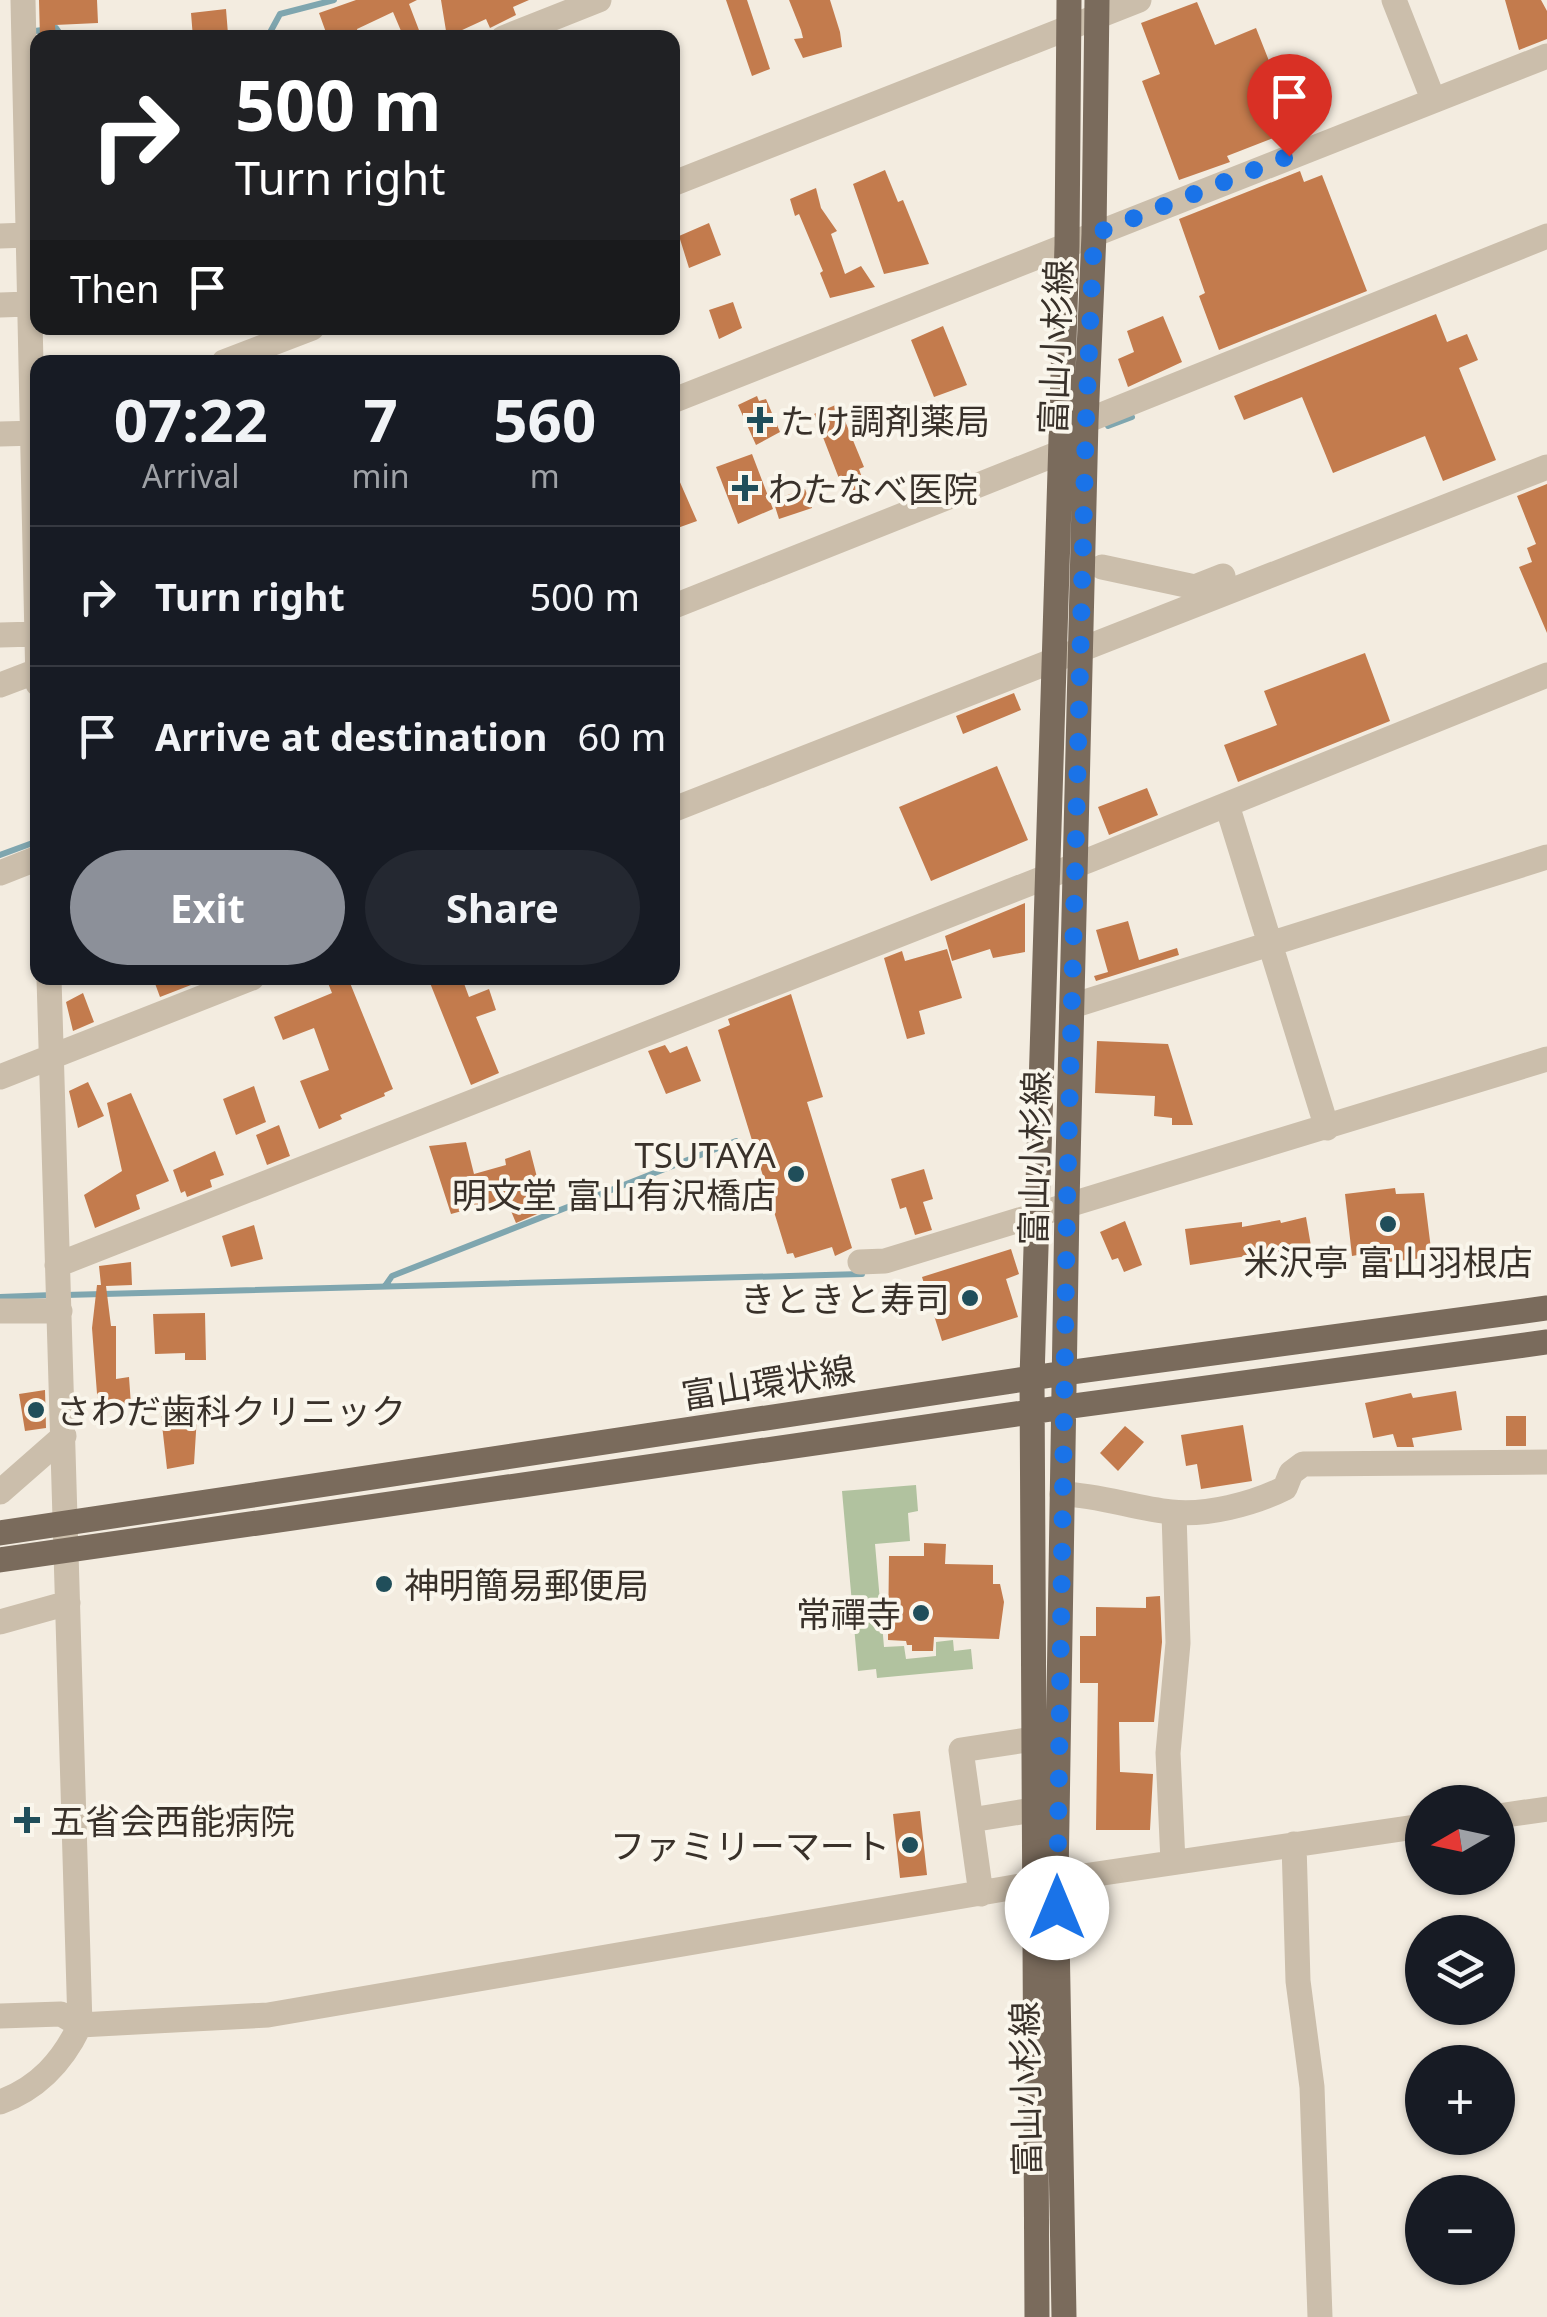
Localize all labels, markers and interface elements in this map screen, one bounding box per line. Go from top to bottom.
pin [1247,54,1332,157]
text: 500 m [235,56,442,152]
icon: arrive [1262,69,1317,124]
icon: right [70,70,200,200]
text: Turn right [235,147,446,208]
street label: 富山小杉線 [1028,259,1082,435]
icon: arrive [180,260,235,315]
text: Then [70,262,160,314]
text: 07:22 [114,378,268,460]
text: 7 [363,378,398,460]
text: 560 [493,378,596,460]
place label: たけ調剤薬局 [780,397,990,444]
marker: たけ調剤薬局 [749,409,771,431]
text: Arrival [142,454,240,497]
text: min [352,454,410,497]
text: m [530,454,560,497]
place label: わたなべ医院 [768,465,978,512]
marker: わたなべ医院 [732,475,758,501]
icon: right [70,569,125,624]
text: Turn right [155,570,345,622]
text: 500 m [529,570,640,622]
icon: arrive [70,709,125,764]
text: Arrive at destination [155,710,547,762]
text: 60 m [577,710,666,762]
button: Exit [70,850,345,965]
button: Share [365,850,640,965]
street label: 富山小杉線 [1009,1070,1059,1246]
place label: TSUTAYA 明文堂 富山有沢橋店 [452,1131,777,1218]
marker: TSUTAYA 明文堂 富山有沢橋店 [785,1163,807,1185]
marker: 米沢亭 富山羽根店 [1377,1213,1399,1235]
place label: 米沢亭 富山羽根店 [1243,1238,1533,1285]
place label: きときと寿司 [740,1275,950,1322]
marker: きときと寿司 [959,1287,981,1309]
street label: 富山環状線 [678,1345,858,1419]
place label: さわだ歯科クリニック [56,1387,406,1434]
marker: さわだ歯科クリニック [25,1399,47,1421]
place label: 神明簡易郵便局 [404,1561,649,1608]
marker: 神明簡易郵便局 [373,1573,395,1595]
place label: 常禪寺 [796,1590,901,1637]
marker: 常禪寺 [910,1602,932,1624]
north arrow [1405,1785,1515,1895]
map controls [1405,1785,1515,2285]
place label: 五省会西能病院 [50,1797,295,1844]
marker: 五省会西能病院 [14,1807,40,1833]
place label: ファミリーマート [610,1822,890,1869]
marker: ファミリーマート [899,1834,921,1856]
position arrow [1005,1856,1109,1960]
button: layers [1405,1915,1515,2025]
street label: 富山小杉線 [1000,2001,1050,2177]
button: + [1405,2045,1515,2155]
button: − [1405,2175,1515,2285]

